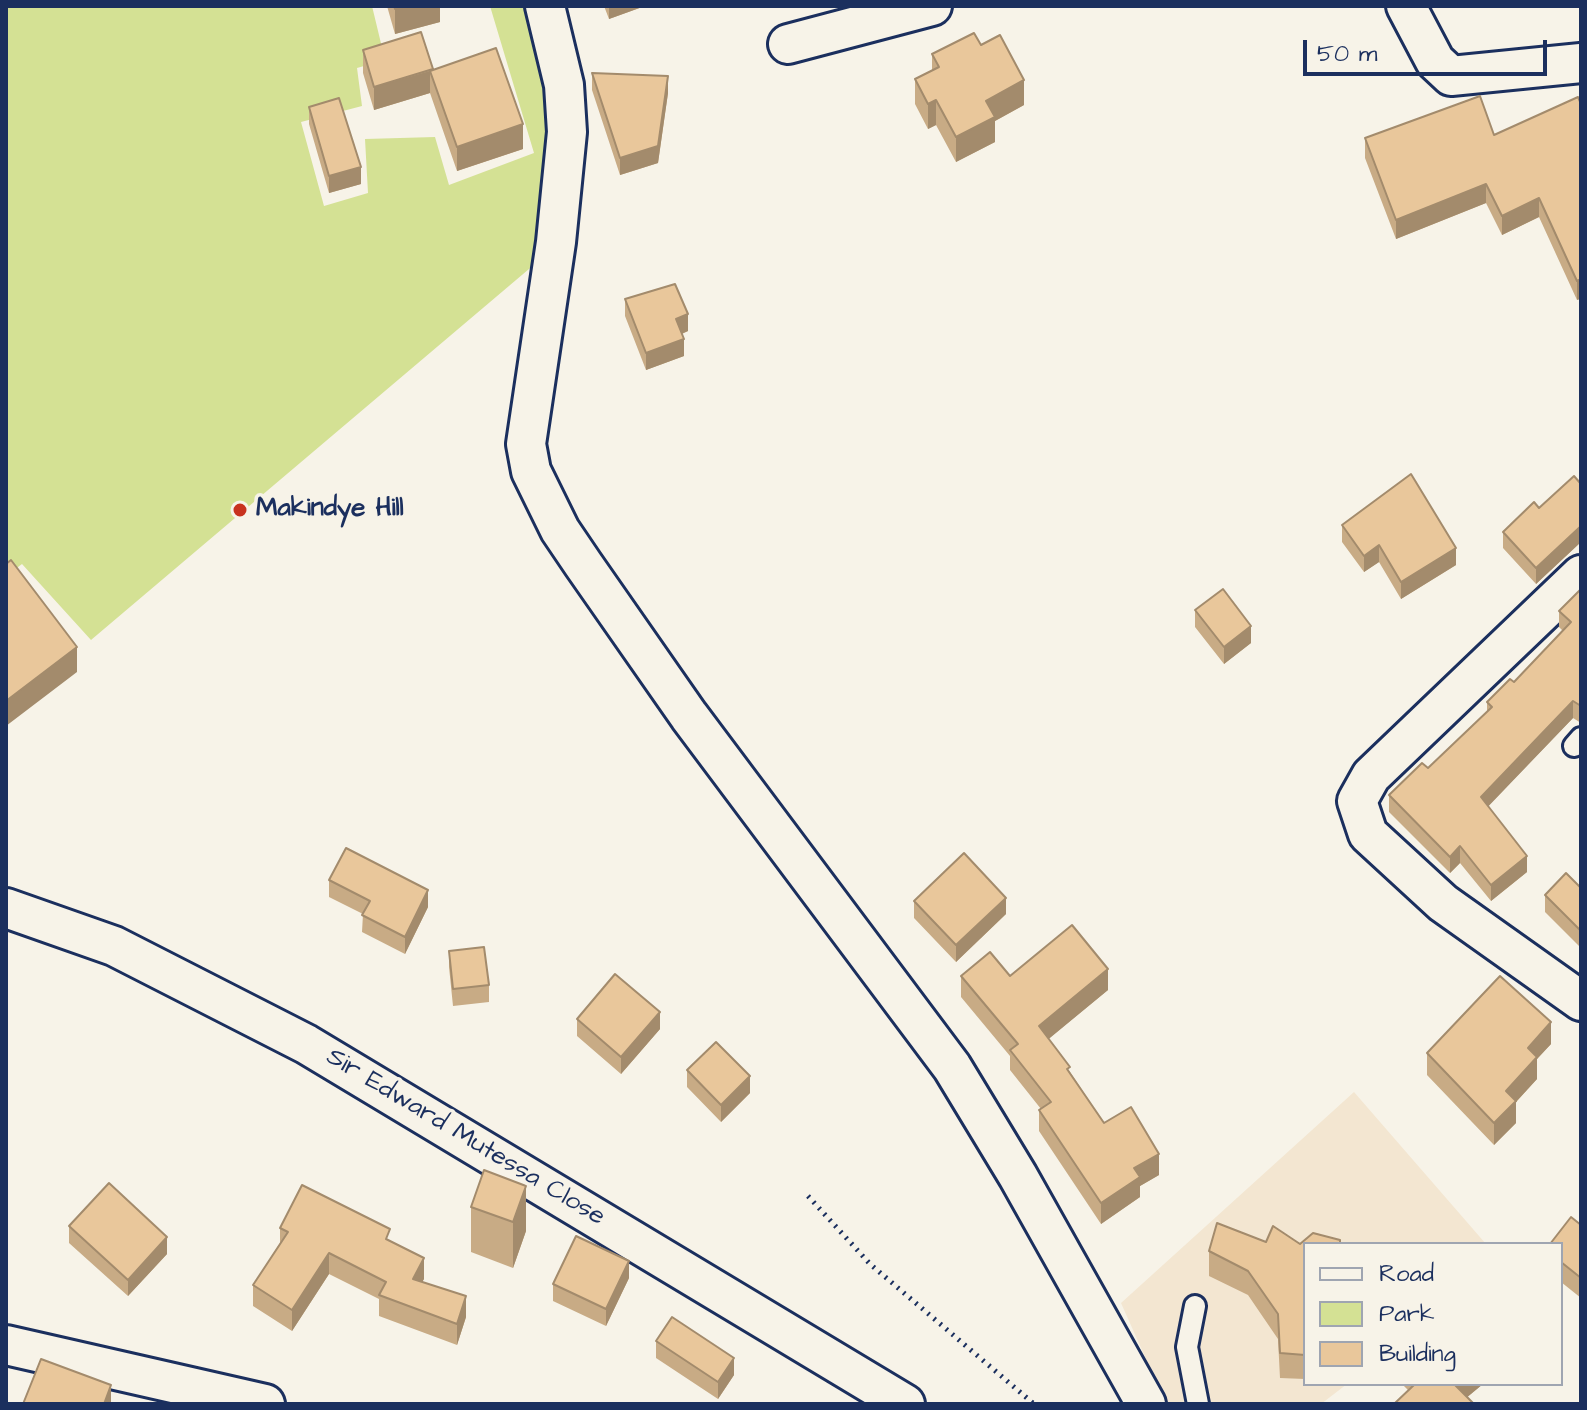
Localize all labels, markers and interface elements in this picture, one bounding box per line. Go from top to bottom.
scale bar [1307,24,1551,74]
text: 50 m [1317,37,1377,71]
place label: Makindye Hill [256,494,404,526]
marker: Makindye Hill [231,501,249,519]
street label: Sir Edward Mutessa Close [320,1042,610,1234]
legend [1303,1242,1563,1386]
text: Road [1379,1257,1434,1291]
text: Park [1379,1297,1435,1331]
text: Building [1379,1337,1456,1371]

